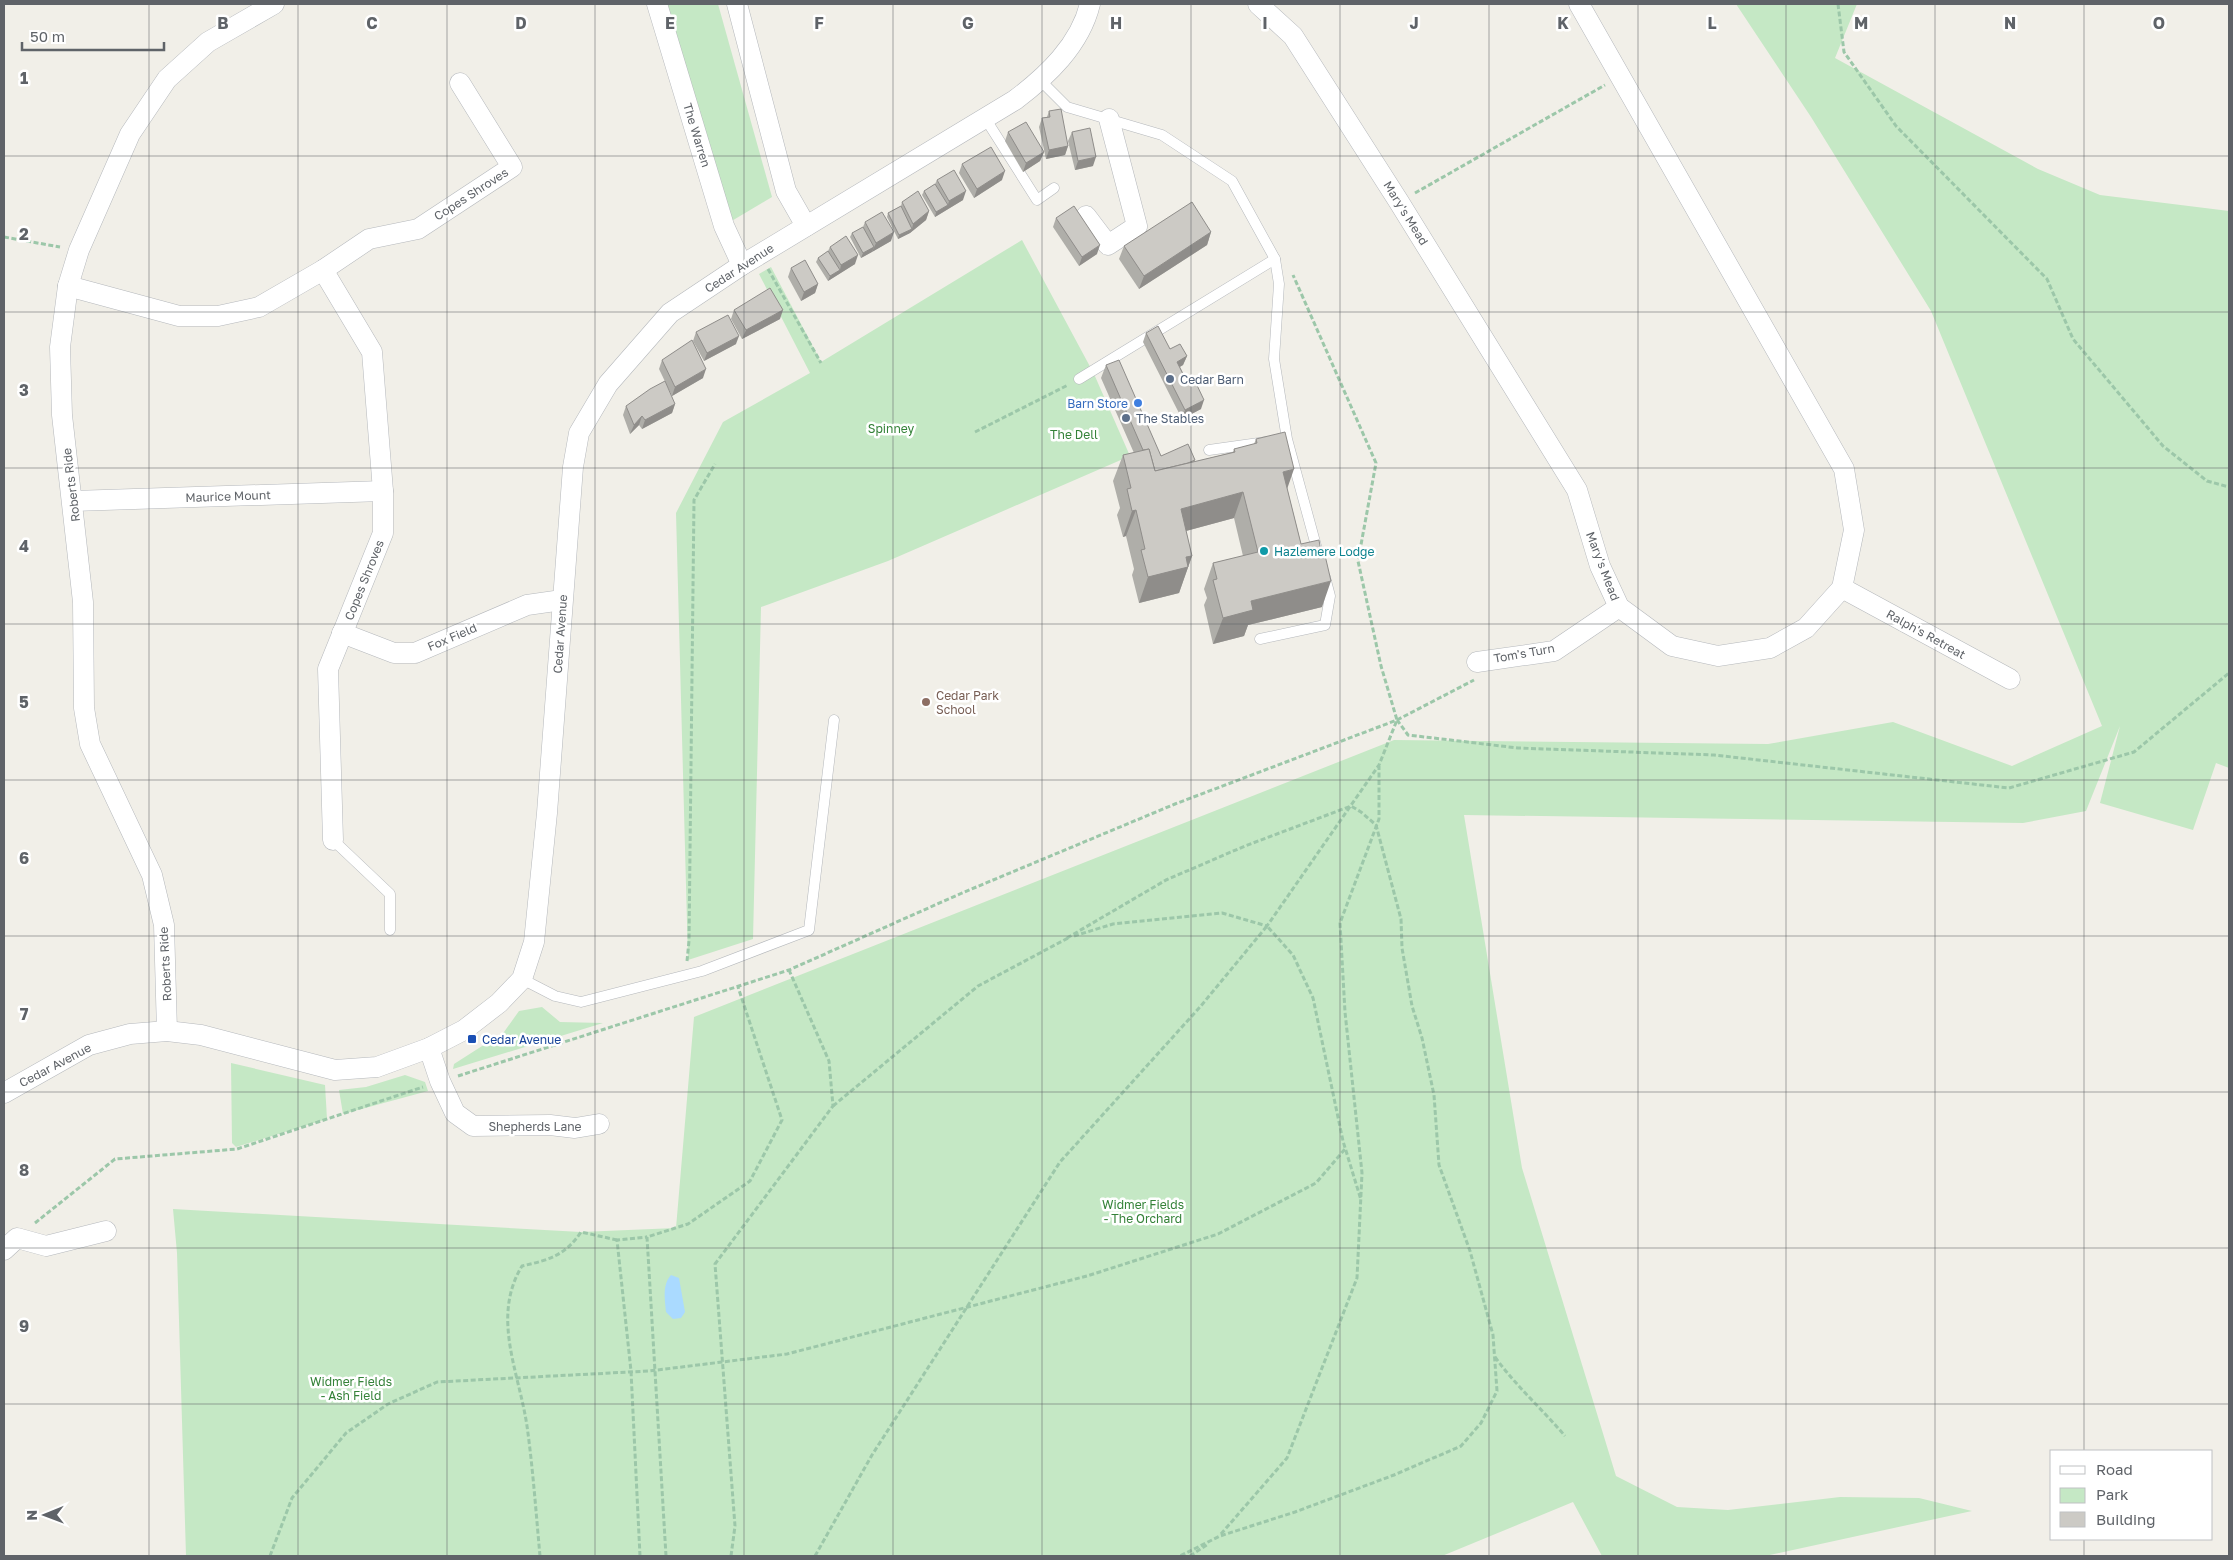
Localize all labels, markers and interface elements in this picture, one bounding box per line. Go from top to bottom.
text: B [217,13,229,33]
text: C [366,13,378,33]
text: D [515,13,527,33]
text: E [665,13,675,33]
text: F [814,13,824,33]
text: G [962,13,974,33]
text: H [1110,13,1122,33]
text: I [1262,13,1268,33]
text: J [1409,13,1419,33]
text: K [1557,13,1569,33]
text: L [1707,13,1717,33]
text: M [1854,13,1868,33]
text: N [2004,13,2016,33]
text: O [2153,13,2165,33]
scale bar [22,20,165,52]
text: 50 m [30,27,65,45]
text: 1 [20,68,28,88]
street label: The Warren [680,101,714,169]
street label: Copes Shroves [431,164,511,224]
street label: Mary's Mead [1380,178,1432,248]
text: 2 [19,224,29,244]
street label: Cedar Avenue [702,240,776,296]
place label: Cedar Barn [1180,372,1244,387]
marker: Cedar Barn [1164,373,1176,385]
text: 3 [19,380,29,400]
place label: Barn Store [1067,396,1128,411]
marker: Barn Store [1132,397,1144,409]
place label: The Stables [1136,411,1204,426]
marker: The Stables [1120,412,1132,424]
park label: Spinney [868,421,915,436]
park label: The Dell [1050,427,1098,442]
street label: Roberts Ride [59,447,83,523]
street label: Maurice Mount [185,487,271,505]
street label: Mary's Mead [1583,529,1623,603]
text: 4 [19,536,29,556]
street label: Copes Shroves [341,538,387,622]
place label: Hazlemere Lodge [1274,544,1374,559]
marker: Hazlemere Lodge [1258,545,1270,557]
street label: Cedar Avenue [550,594,570,674]
street label: Ralph's Retreat [1884,606,1968,662]
street label: Fox Field [425,620,479,654]
street label: Tom's Turn [1492,640,1556,666]
place label: Cedar Park School [936,688,999,717]
text: 5 [19,692,29,712]
marker: Cedar Park School [920,696,932,708]
text: 6 [19,848,29,868]
street label: Roberts Ride [156,926,174,1002]
text: 7 [20,1004,29,1024]
place label: Cedar Avenue [482,1032,561,1047]
marker: Cedar Avenue [466,1033,478,1045]
street label: Cedar Avenue [16,1040,94,1090]
street label: Shepherds Lane [488,1119,582,1134]
text: 8 [19,1160,29,1180]
park label: Widmer Fields - The Orchard [1102,1197,1184,1226]
text: 9 [19,1316,29,1336]
park label: Widmer Fields - Ash Field [310,1374,392,1403]
legend [2050,1450,2213,1540]
text: Road [2096,1460,2133,1478]
text: Park [2096,1485,2129,1503]
north arrow [20,1490,70,1540]
text: N [23,1510,40,1521]
text: Building [2096,1510,2156,1528]

